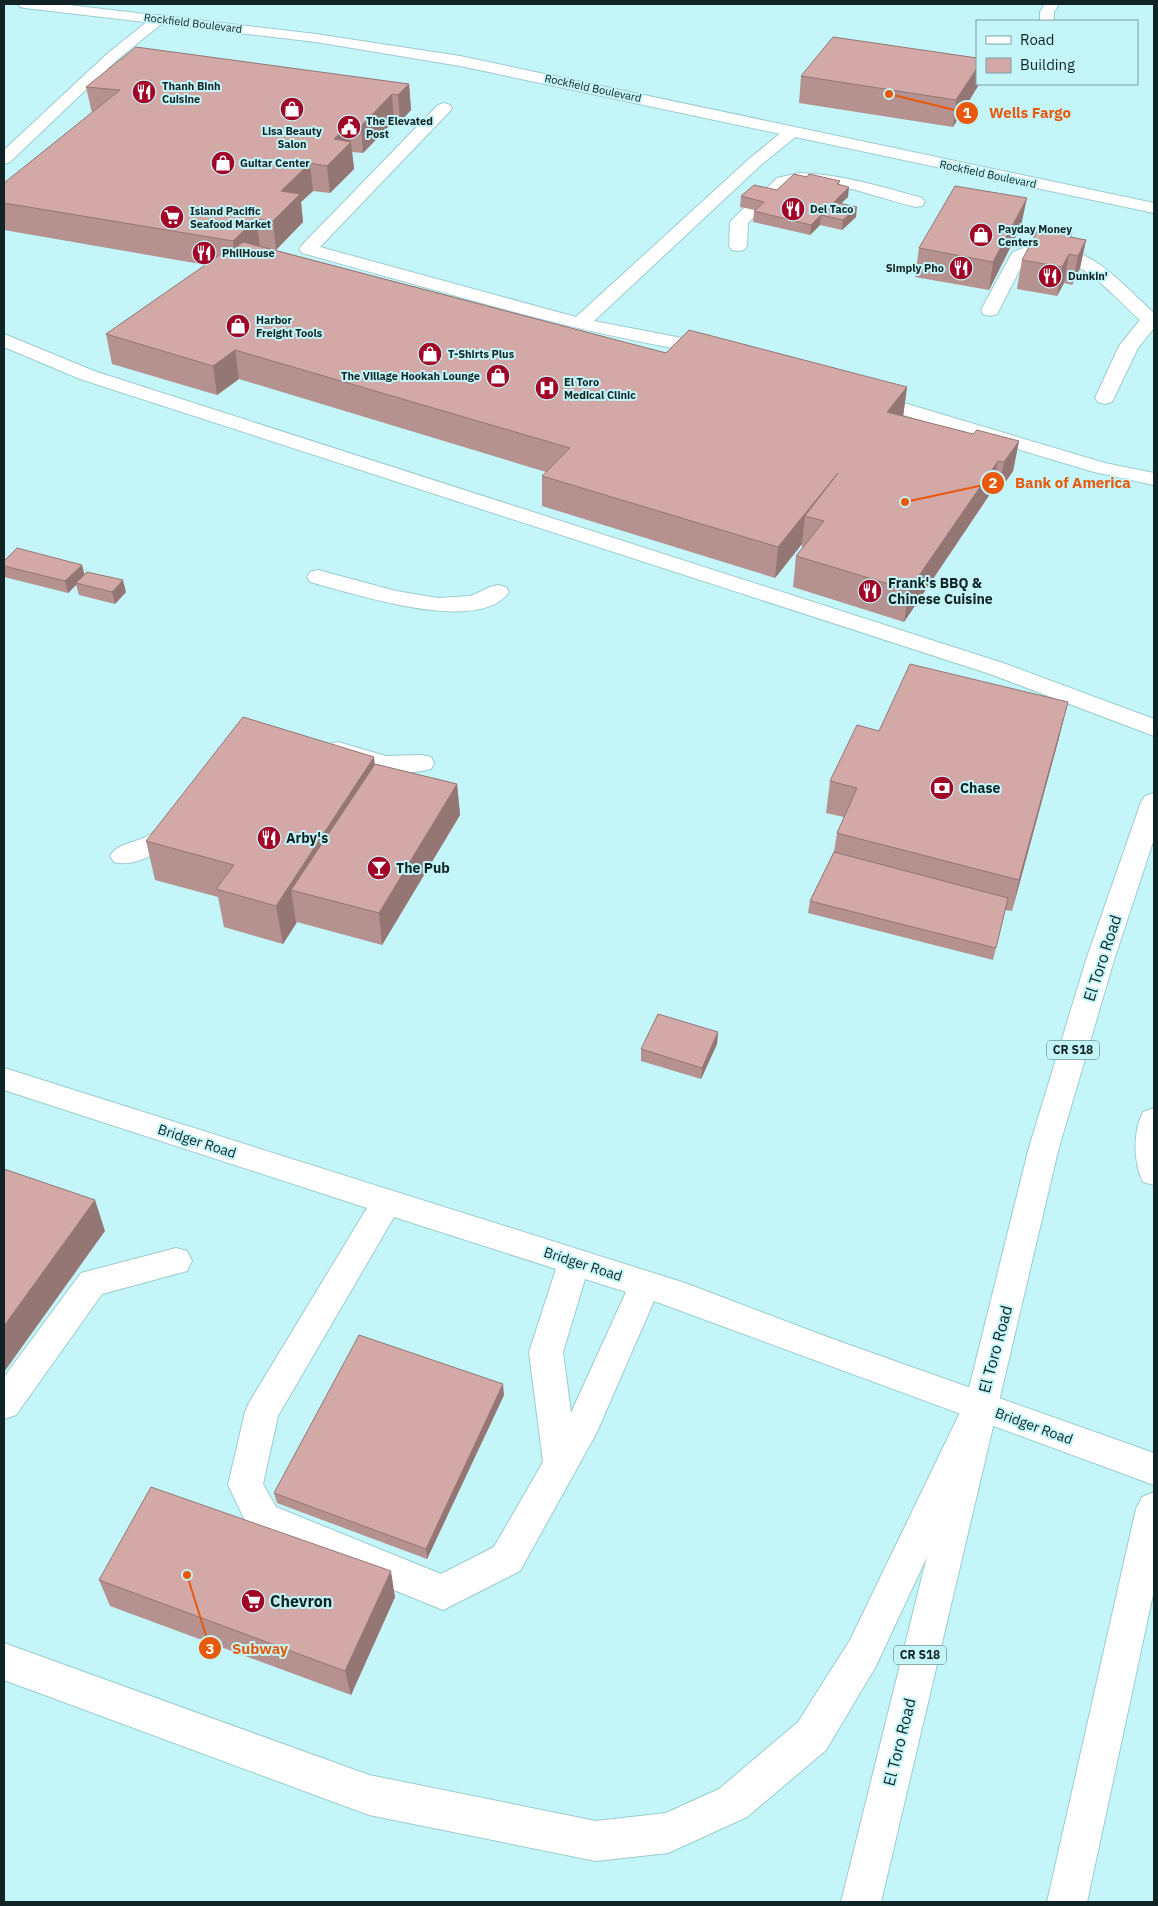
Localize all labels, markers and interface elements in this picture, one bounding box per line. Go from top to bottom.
street label: Rockfield Boulevard [143,10,243,36]
legend [976,20,1138,85]
text: Road [1020,30,1055,49]
text: Building [1020,55,1075,74]
street label: Rockfield Boulevard [543,71,643,105]
restaurant icon: Thanh Binh Cuisine [131,79,157,105]
place label: Thanh Binh Cuisine [162,79,221,106]
shop icon: Lisa Beauty Salon [279,96,305,122]
callout: Wells Fargo [954,98,1081,128]
text: 1 [962,103,972,122]
text: Wells Fargo [989,103,1071,122]
public building icon: The Elevated Post [336,114,362,140]
place label: The Elevated Post [366,114,433,141]
place label: Lisa Beauty Salon [262,124,322,151]
shop icon: Guitar Center [210,150,236,176]
place label: Guitar Center [240,156,310,170]
street label: Rockfield Boulevard [938,157,1038,191]
restaurant icon: Del Taco [780,196,806,222]
place label: Del Taco [810,202,854,216]
supermarket icon: Island Pacific Seafood Market [159,204,185,230]
place label: Island Pacific Seafood Market [190,204,271,231]
shop icon: Payday Money Centers [968,222,994,248]
place label: Payday Money Centers [998,222,1072,249]
restaurant icon: PhilHouse [191,240,217,266]
place label: PhilHouse [222,246,275,260]
restaurant icon: Simply Pho [948,255,974,281]
place label: Simply Pho [886,261,944,275]
restaurant icon: Dunkin' [1037,263,1063,289]
place label: Dunkin' [1068,269,1108,283]
shop icon: Harbor Freight Tools [225,313,251,339]
place label: Harbor Freight Tools [256,313,323,340]
shop icon: T-Shirts Plus [417,341,443,367]
place label: T-Shirts Plus [448,347,515,361]
shop icon: The Village Hookah Lounge [485,363,511,389]
place label: The Village Hookah Lounge [341,369,480,383]
hospital icon: El Toro Medical Clinic [534,375,560,401]
place label: El Toro Medical Clinic [564,375,636,402]
callout: Bank of America [980,468,1141,498]
text: 2 [988,473,998,492]
text: Bank of America [1015,473,1131,492]
place label: Frank's BBQ & Chinese Cuisine [888,574,993,608]
restaurant icon: Frank's BBQ & Chinese Cuisine [857,578,883,604]
bank icon: Chase [929,775,955,801]
place label: Chase [960,779,1000,797]
restaurant icon: Arby's [256,825,282,851]
place label: Arby's [286,829,328,847]
bar icon: The Pub [366,855,392,881]
place label: The Pub [396,859,450,877]
street label: El Toro Road [1079,912,1125,1004]
road number: CR S18 [1047,1040,1099,1060]
street label: Bridger Road [155,1120,239,1162]
street label: Bridger Road [541,1243,625,1285]
street label: El Toro Road [974,1303,1016,1395]
street label: Bridger Road [993,1404,1075,1448]
supermarket icon: Chevron [240,1588,266,1614]
place label: Chevron [270,1591,332,1611]
callout: Subway [197,1633,298,1663]
text: 3 [205,1639,215,1658]
text: Subway [232,1639,288,1658]
road number: CR S18 [894,1646,946,1664]
street label: El Toro Road [878,1696,920,1788]

